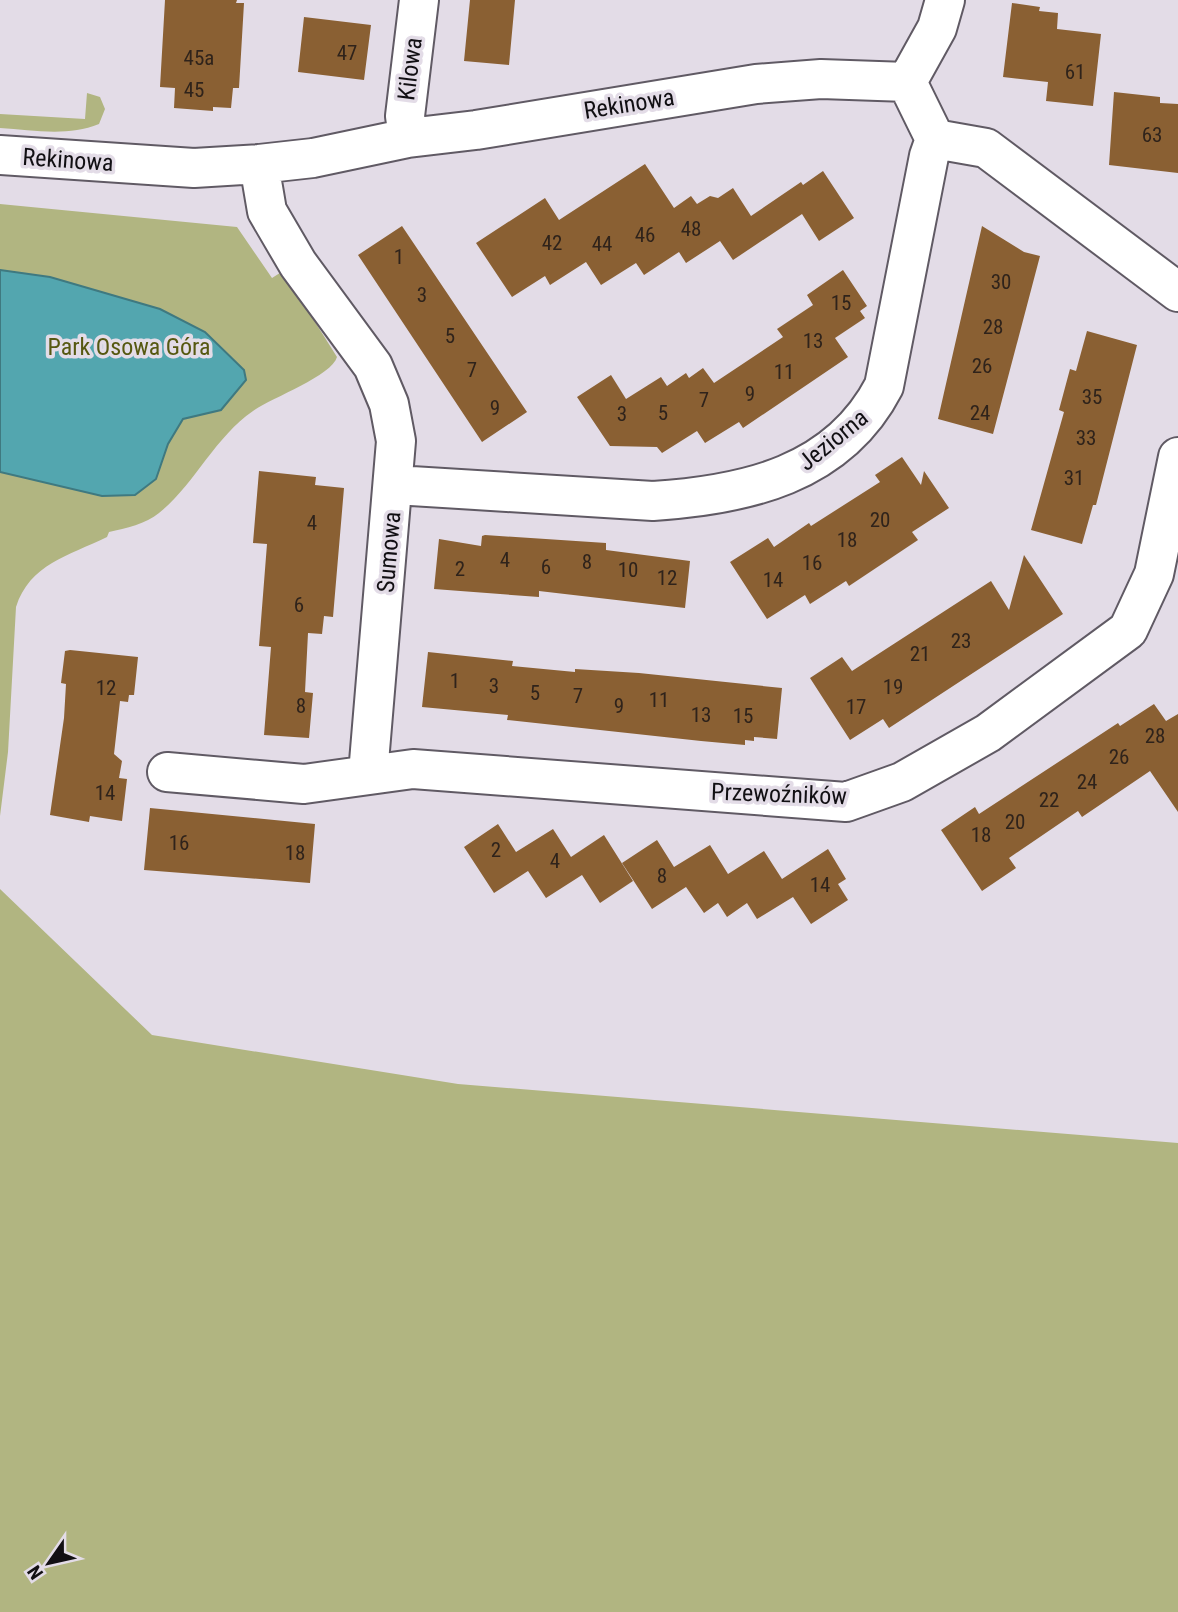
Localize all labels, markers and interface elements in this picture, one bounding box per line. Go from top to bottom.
street label: Kilowa [392,36,428,102]
house number: 47 [337,41,357,65]
house number: 45a [184,46,214,70]
house number: 61 [1065,60,1085,84]
house number: 45 [184,78,204,102]
street label: Rekinowa [582,83,676,125]
house number: 63 [1142,123,1162,147]
street label: Rekinowa [22,143,114,177]
house number: 48 [681,217,701,241]
house number: 46 [635,223,655,247]
house number: 42 [542,231,562,255]
house number: 44 [592,232,612,256]
house number: 1 [394,245,404,269]
house number: 30 [991,270,1011,294]
house number: 3 [417,283,427,307]
house number: 15 [831,291,851,315]
house number: 28 [983,315,1003,339]
house number: 5 [445,324,455,348]
house number: 13 [803,329,823,353]
park label: Park Osowa Góra [48,333,210,361]
house number: 26 [972,354,992,378]
house number: 7 [467,358,477,382]
house number: 11 [774,360,794,384]
house number: 9 [745,382,755,406]
house number: 35 [1082,385,1102,409]
house number: 7 [699,388,709,412]
house number: 9 [490,396,500,420]
house number: 5 [658,401,668,425]
house number: 24 [970,401,990,425]
house number: 3 [617,402,627,426]
street label: Jeziorna [793,404,873,476]
house number: 33 [1076,426,1096,450]
house number: 31 [1064,466,1084,490]
house number: 20 [870,508,890,532]
street label: Sumowa [372,510,406,594]
house number: 4 [307,511,317,535]
house number: 18 [837,528,857,552]
house number: 4 [500,548,510,572]
house number: 8 [582,550,592,574]
house number: 16 [802,551,822,575]
house number: 6 [541,555,551,579]
house number: 2 [455,557,465,581]
house number: 10 [618,558,638,582]
house number: 12 [657,566,677,590]
house number: 14 [763,568,783,592]
house number: 6 [294,593,304,617]
house number: 23 [951,629,971,653]
house number: 21 [910,642,930,666]
house number: 1 [450,669,460,693]
house number: 3 [489,674,499,698]
house number: 19 [883,675,903,699]
house number: 12 [96,676,116,700]
house number: 5 [530,681,540,705]
house number: 7 [573,684,583,708]
house number: 11 [649,688,669,712]
house number: 8 [296,694,306,718]
house number: 9 [614,694,624,718]
house number: 17 [846,695,866,719]
house number: 13 [691,703,711,727]
house number: 15 [733,704,753,728]
house number: 28 [1145,724,1165,748]
house number: 26 [1109,745,1129,769]
house number: 24 [1077,770,1097,794]
street label: Przewoźników [711,778,847,810]
house number: 14 [95,781,115,805]
house number: 22 [1039,788,1059,812]
house number: 20 [1005,810,1025,834]
house number: 18 [971,823,991,847]
house number: 16 [169,831,189,855]
house number: 2 [491,838,501,862]
house number: 18 [285,841,305,865]
house number: 4 [550,849,560,873]
house number: 8 [657,864,667,888]
house number: 14 [810,873,830,897]
north arrow [14,1528,84,1598]
text: N [23,1561,48,1583]

